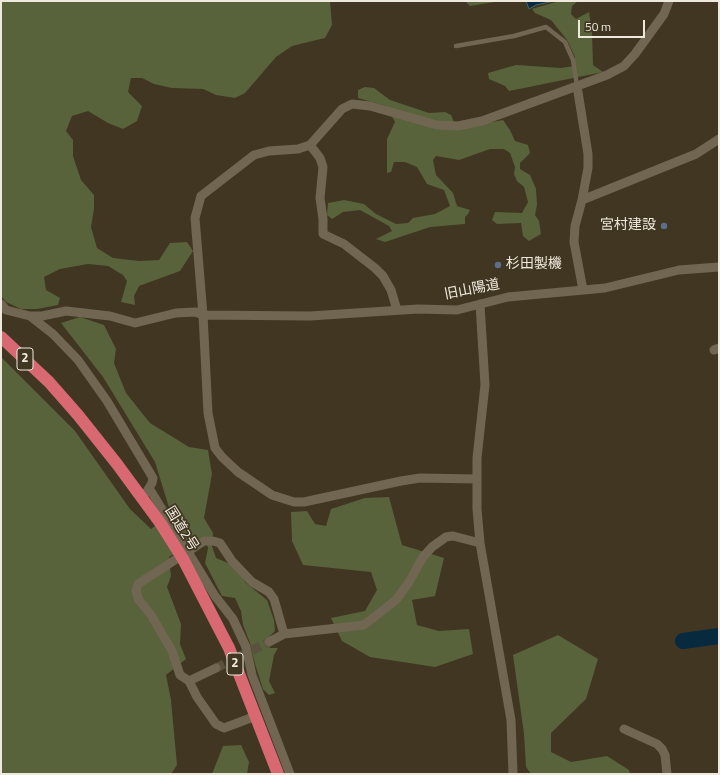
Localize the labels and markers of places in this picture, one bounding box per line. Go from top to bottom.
place label: 宮村建設 [600,218,656,234]
marker: 宮村建設 [659,221,669,231]
place label: 杉田製機 [506,257,562,273]
marker: 杉田製機 [493,260,503,270]

